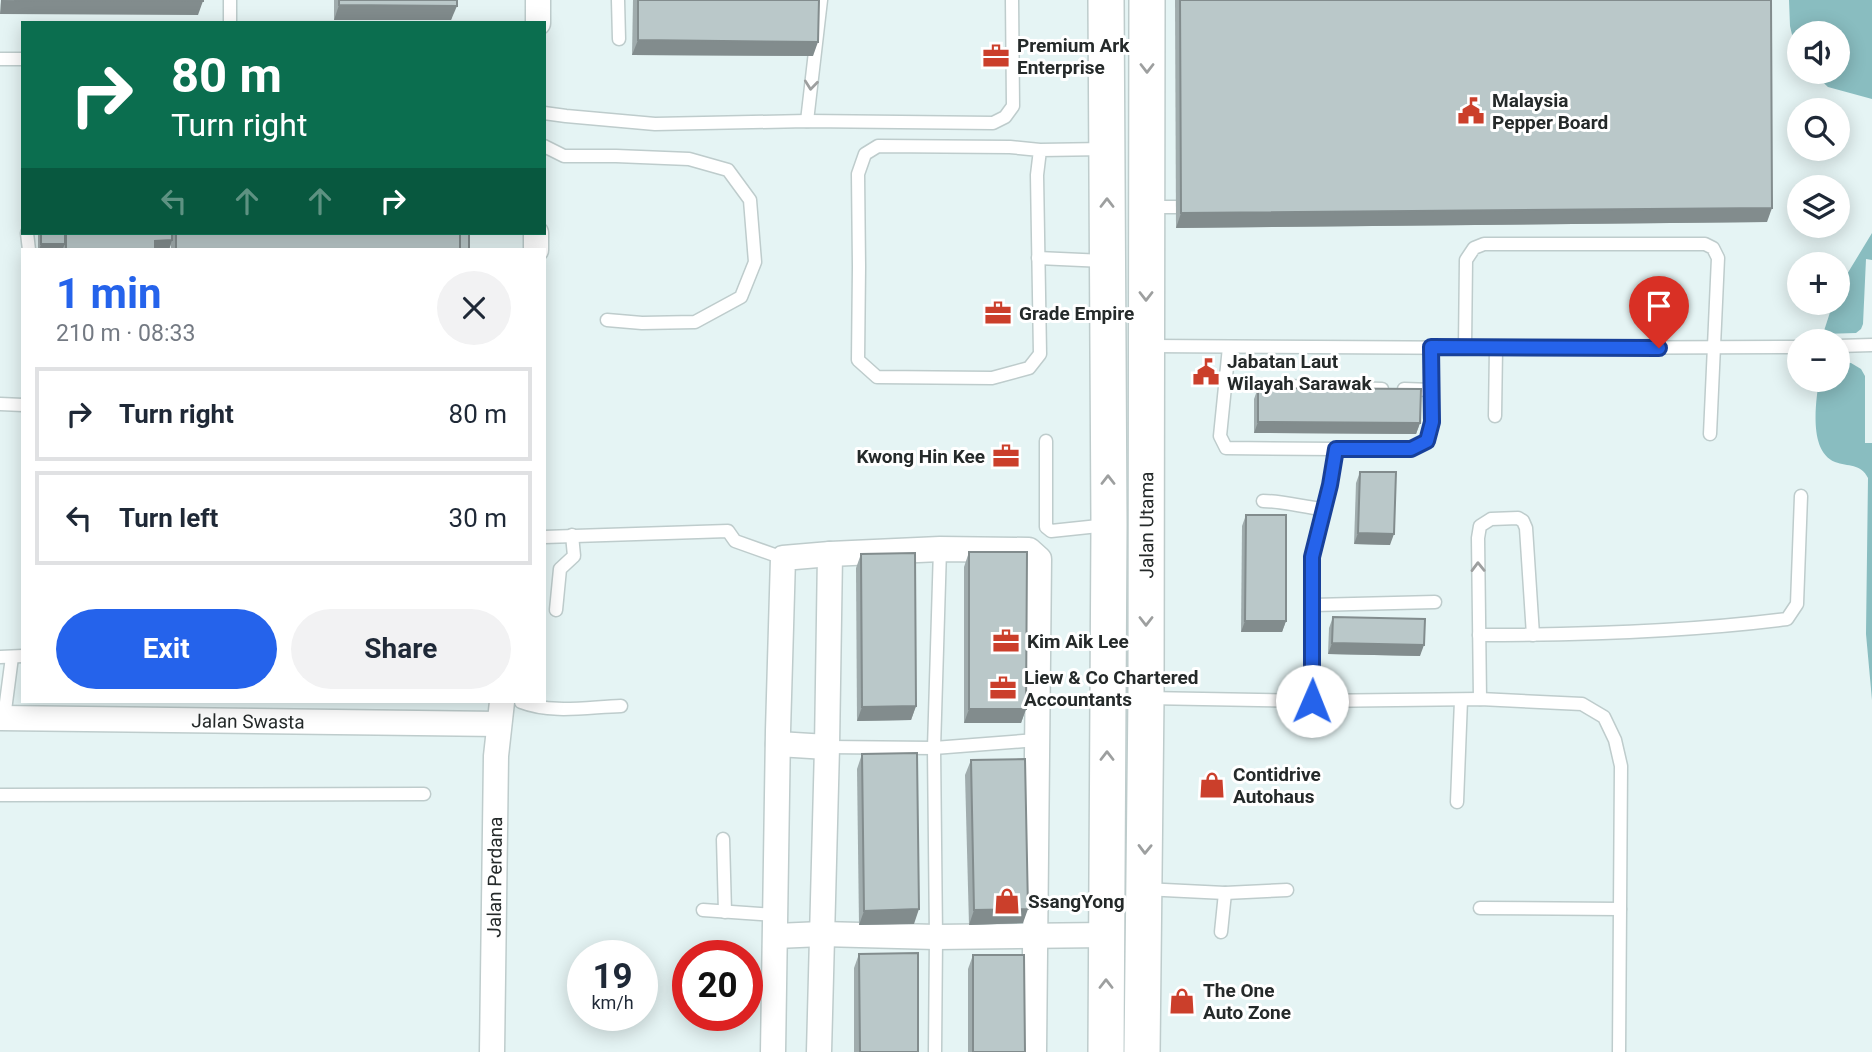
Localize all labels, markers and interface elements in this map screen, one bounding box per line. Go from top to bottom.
map controls [1787,21,1850,392]
button: sound [1787,21,1850,84]
place label: Premium Ark Enterprise [1017,34,1130,79]
office icon: Premium Ark Enterprise [981,41,1011,71]
text: 80 m [171,47,282,104]
icon: right [56,49,147,140]
one-way arrow [1139,63,1155,74]
one-way arrow [804,80,819,91]
place label: Malaysia Pepper Board [1492,89,1608,134]
public building icon: Malaysia Pepper Board [1456,96,1486,126]
button: search [1787,98,1850,161]
text: Turn right [171,106,307,144]
button: layers [1787,175,1850,238]
icon: left [155,182,193,220]
icon: ahead [228,182,266,220]
icon: ahead [301,182,339,220]
icon: right [374,182,412,220]
one-way arrow [1099,198,1115,208]
button: + [1787,252,1850,315]
text: 1 min [56,269,162,318]
button: close [437,271,511,345]
pin [1629,276,1689,348]
icon: arrive [1640,287,1678,325]
one-way arrow [1138,291,1154,301]
office icon: Grade Empire [983,298,1013,328]
place label: Grade Empire [1019,302,1134,325]
text: 210 m · 08:33 [56,320,195,347]
button: − [1787,329,1850,392]
place label: Jabatan Laut Wilayah Sarawak [1227,350,1372,395]
public building icon: Jabatan Laut Wilayah Sarawak [1191,357,1221,387]
icon: right [60,395,98,433]
text: Turn right [119,399,234,429]
text: 80 m [449,399,507,429]
office icon: Kwong Hin Kee [991,441,1021,471]
place label: Kwong Hin Kee [856,445,985,468]
street label: Jalan Utama [1135,472,1158,579]
one-way arrow [1100,474,1116,485]
icon: left [60,499,98,537]
text: Turn left [119,503,218,533]
text: 30 m [449,503,507,533]
one-way arrow [1470,561,1486,572]
button: Exit [56,609,277,689]
button: Share [291,609,511,689]
one-way arrow [1138,616,1154,627]
office icon: Kim Aik Lee [991,626,1021,656]
place label: Kim Aik Lee [1027,630,1129,653]
position arrow [1275,664,1349,738]
place label: Liew & Co Chartered Accountants [1024,666,1198,711]
office icon: Liew & Co Chartered Accountants [988,673,1018,703]
street label: Jalan Swasta [191,709,305,734]
one-way arrow [1099,751,1115,761]
place label: Contidrive Autohaus [1233,763,1321,808]
shop icon: Contidrive Autohaus [1197,770,1227,800]
street label: Jalan Perdana [483,816,507,938]
one-way arrow [1137,843,1152,854]
shop icon: SsangYong [992,886,1022,916]
place label: SsangYong [1028,890,1125,913]
speed limit sign: 20 [672,940,763,1031]
text: 19 [592,956,633,997]
one-way arrow [1098,978,1114,989]
place label: The One Auto Zone [1203,979,1291,1024]
shop icon: The One Auto Zone [1167,986,1197,1016]
text: km/h [591,992,634,1013]

